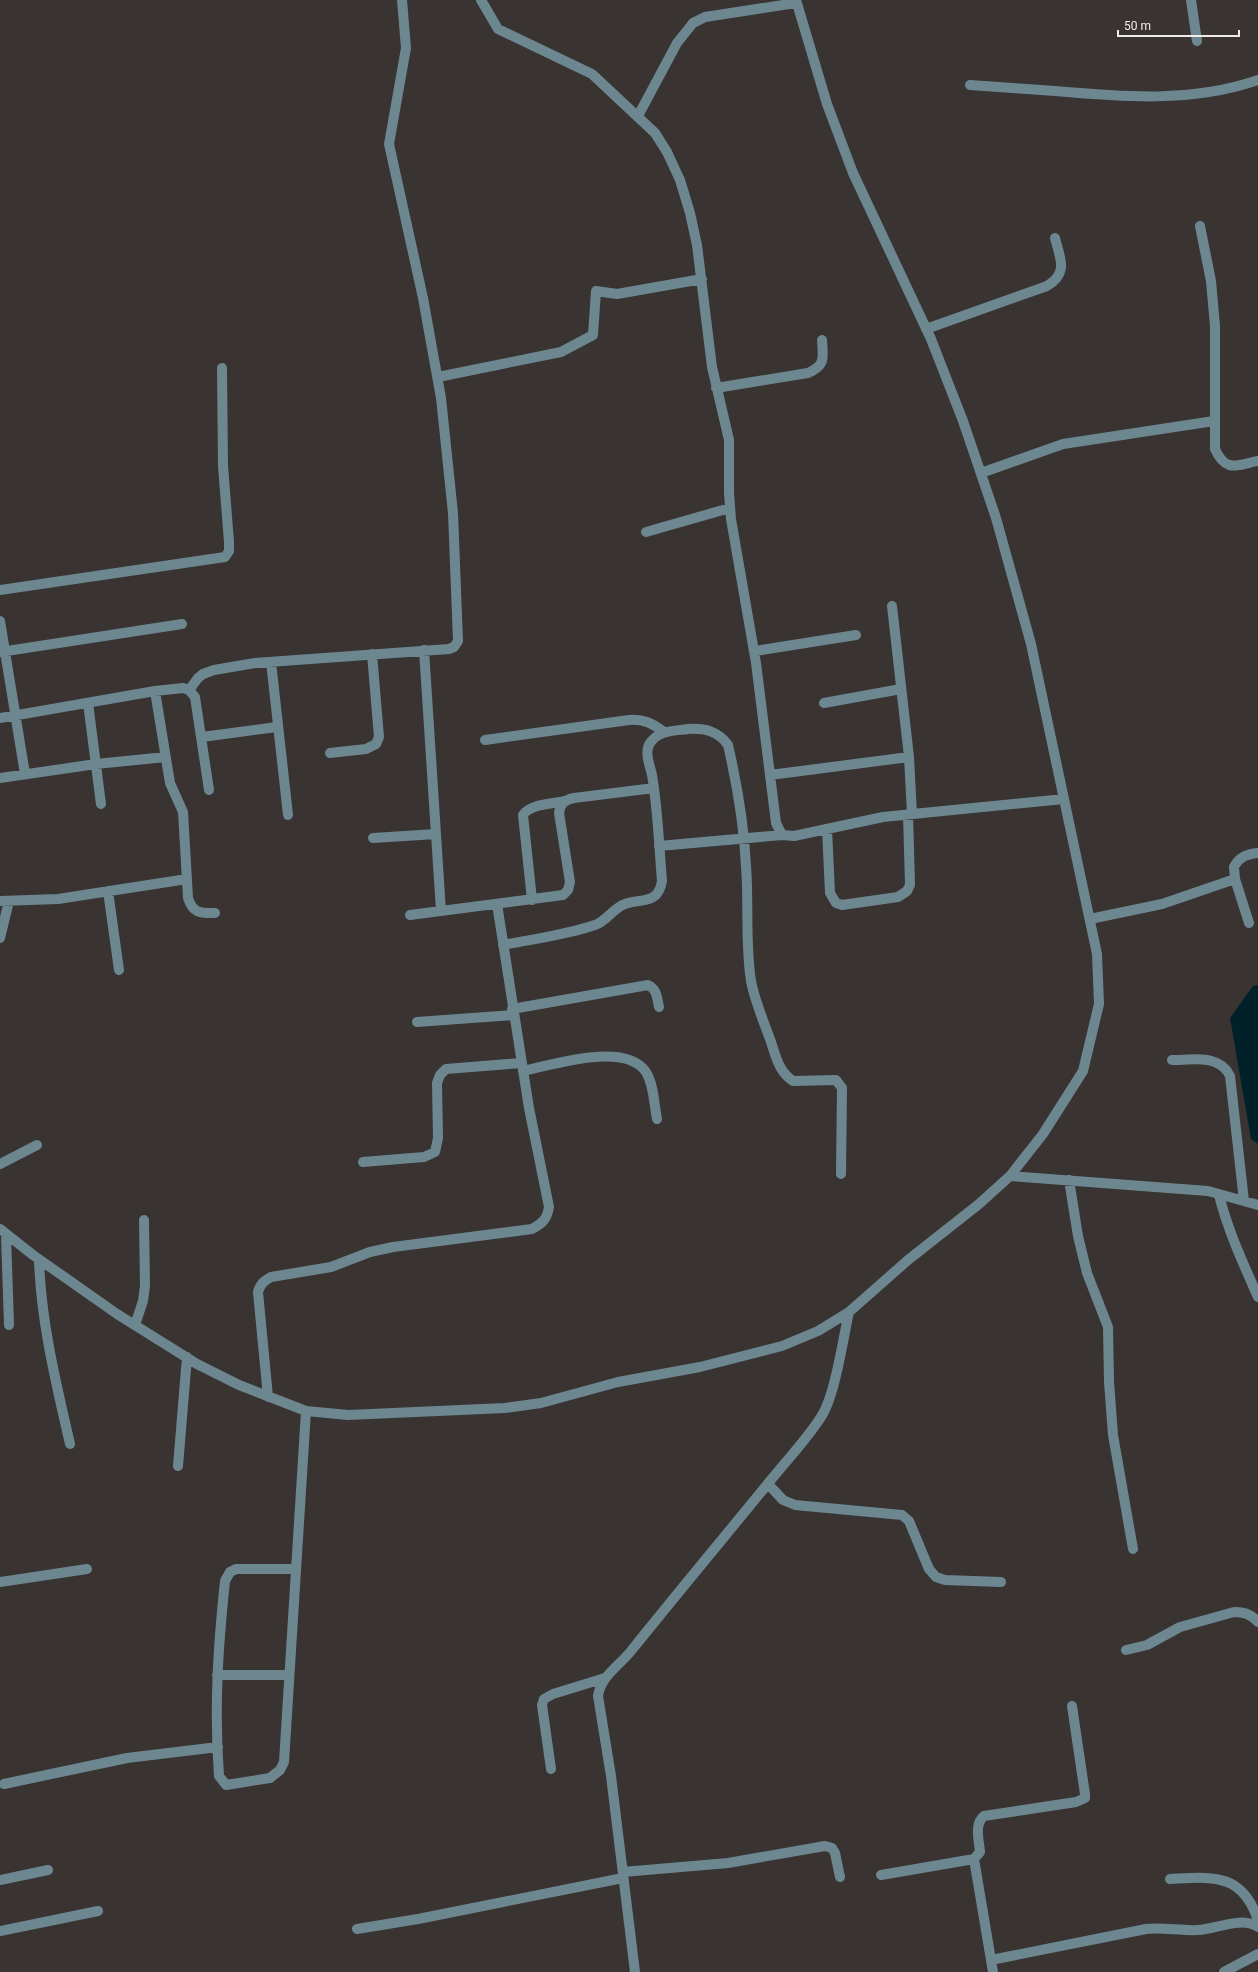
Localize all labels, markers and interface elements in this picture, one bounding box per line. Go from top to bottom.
scale bar [1118,12,1239,38]
text: 50 m [1124,19,1151,33]

